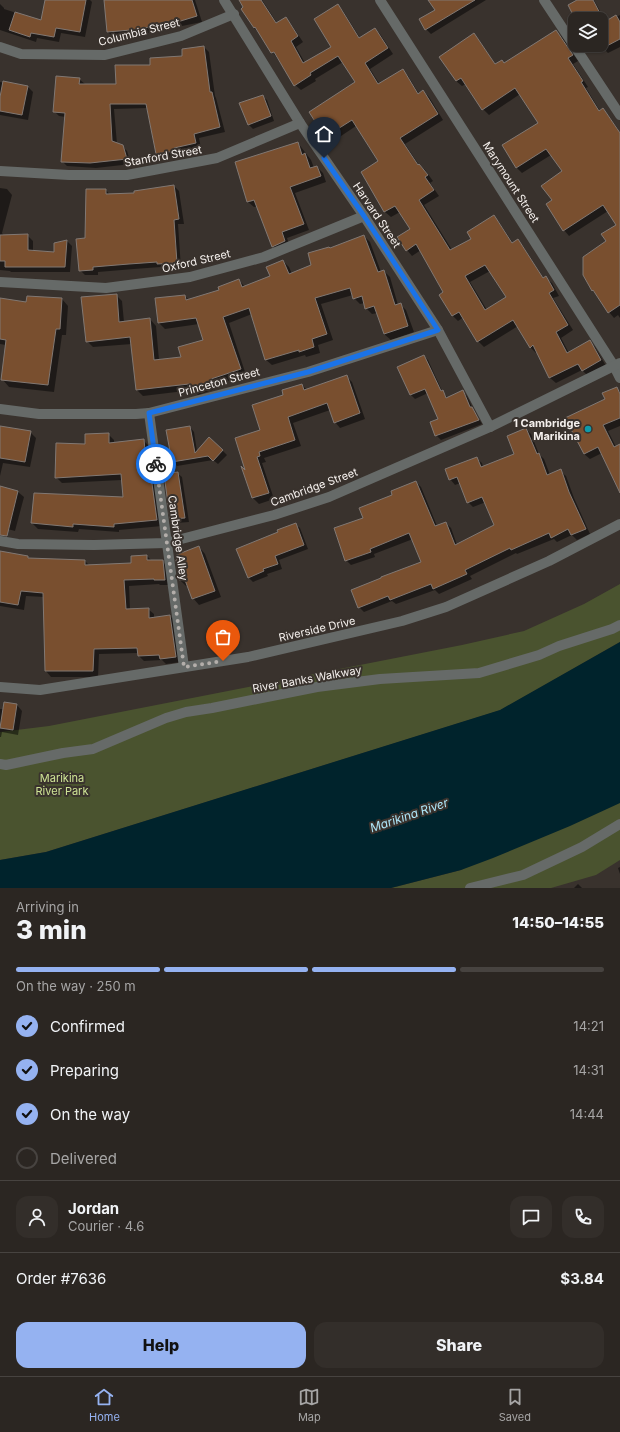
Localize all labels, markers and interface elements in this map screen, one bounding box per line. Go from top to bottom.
map controls [568,12,608,52]
button: layers [568,12,608,52]
street label: Columbia Street [97,15,181,49]
pin [307,117,341,158]
icon: home [313,123,335,145]
street label: Marymount Street [480,139,543,225]
street label: Stanford Street [123,142,203,170]
street label: Harvard Street [350,180,404,251]
street label: Oxford Street [160,246,232,276]
street label: Princeton Street [177,364,262,400]
place label: 1 Cambridge Marikina [513,416,580,443]
marker: 1 Cambridge Marikina [583,424,593,434]
courier [136,444,176,484]
icon: bike [145,453,167,475]
street label: Cambridge Street [269,465,360,509]
street label: Cambridge Alley [165,495,191,581]
street label: Riverside Drive [277,613,357,645]
pin [206,620,240,661]
icon: bag [212,626,234,648]
street label: River Banks Walkway [251,663,363,695]
park label: Marikina River Park [36,771,88,798]
water label: Marikina River [368,794,451,835]
text: Arriving in [16,899,79,915]
text: 14:50–14:55 [512,913,604,932]
text: 3 min [16,914,87,945]
text: On the way · 250 m [16,978,136,994]
icon: check [16,1015,38,1037]
text: Confirmed [50,1017,125,1036]
text: 14:21 [573,1018,604,1034]
icon: check [16,1059,38,1081]
text: Preparing [50,1061,119,1080]
text: 14:31 [573,1062,604,1078]
icon: check [16,1103,38,1125]
text: On the way [50,1105,130,1124]
text: 14:44 [570,1106,604,1122]
text: Delivered [50,1149,117,1168]
button: person [16,1196,58,1238]
button: chat [510,1196,552,1238]
button: phone [562,1196,604,1238]
text: Jordan [68,1199,119,1218]
text: Courier · 4.6 [68,1218,144,1234]
text: Order #7636 [16,1269,106,1288]
text: $3.84 [560,1269,604,1288]
button: Help [16,1322,306,1368]
button: Share [314,1322,604,1368]
tab: Home [89,1386,120,1424]
tab: Map [298,1386,321,1424]
tab: Saved [499,1386,531,1424]

